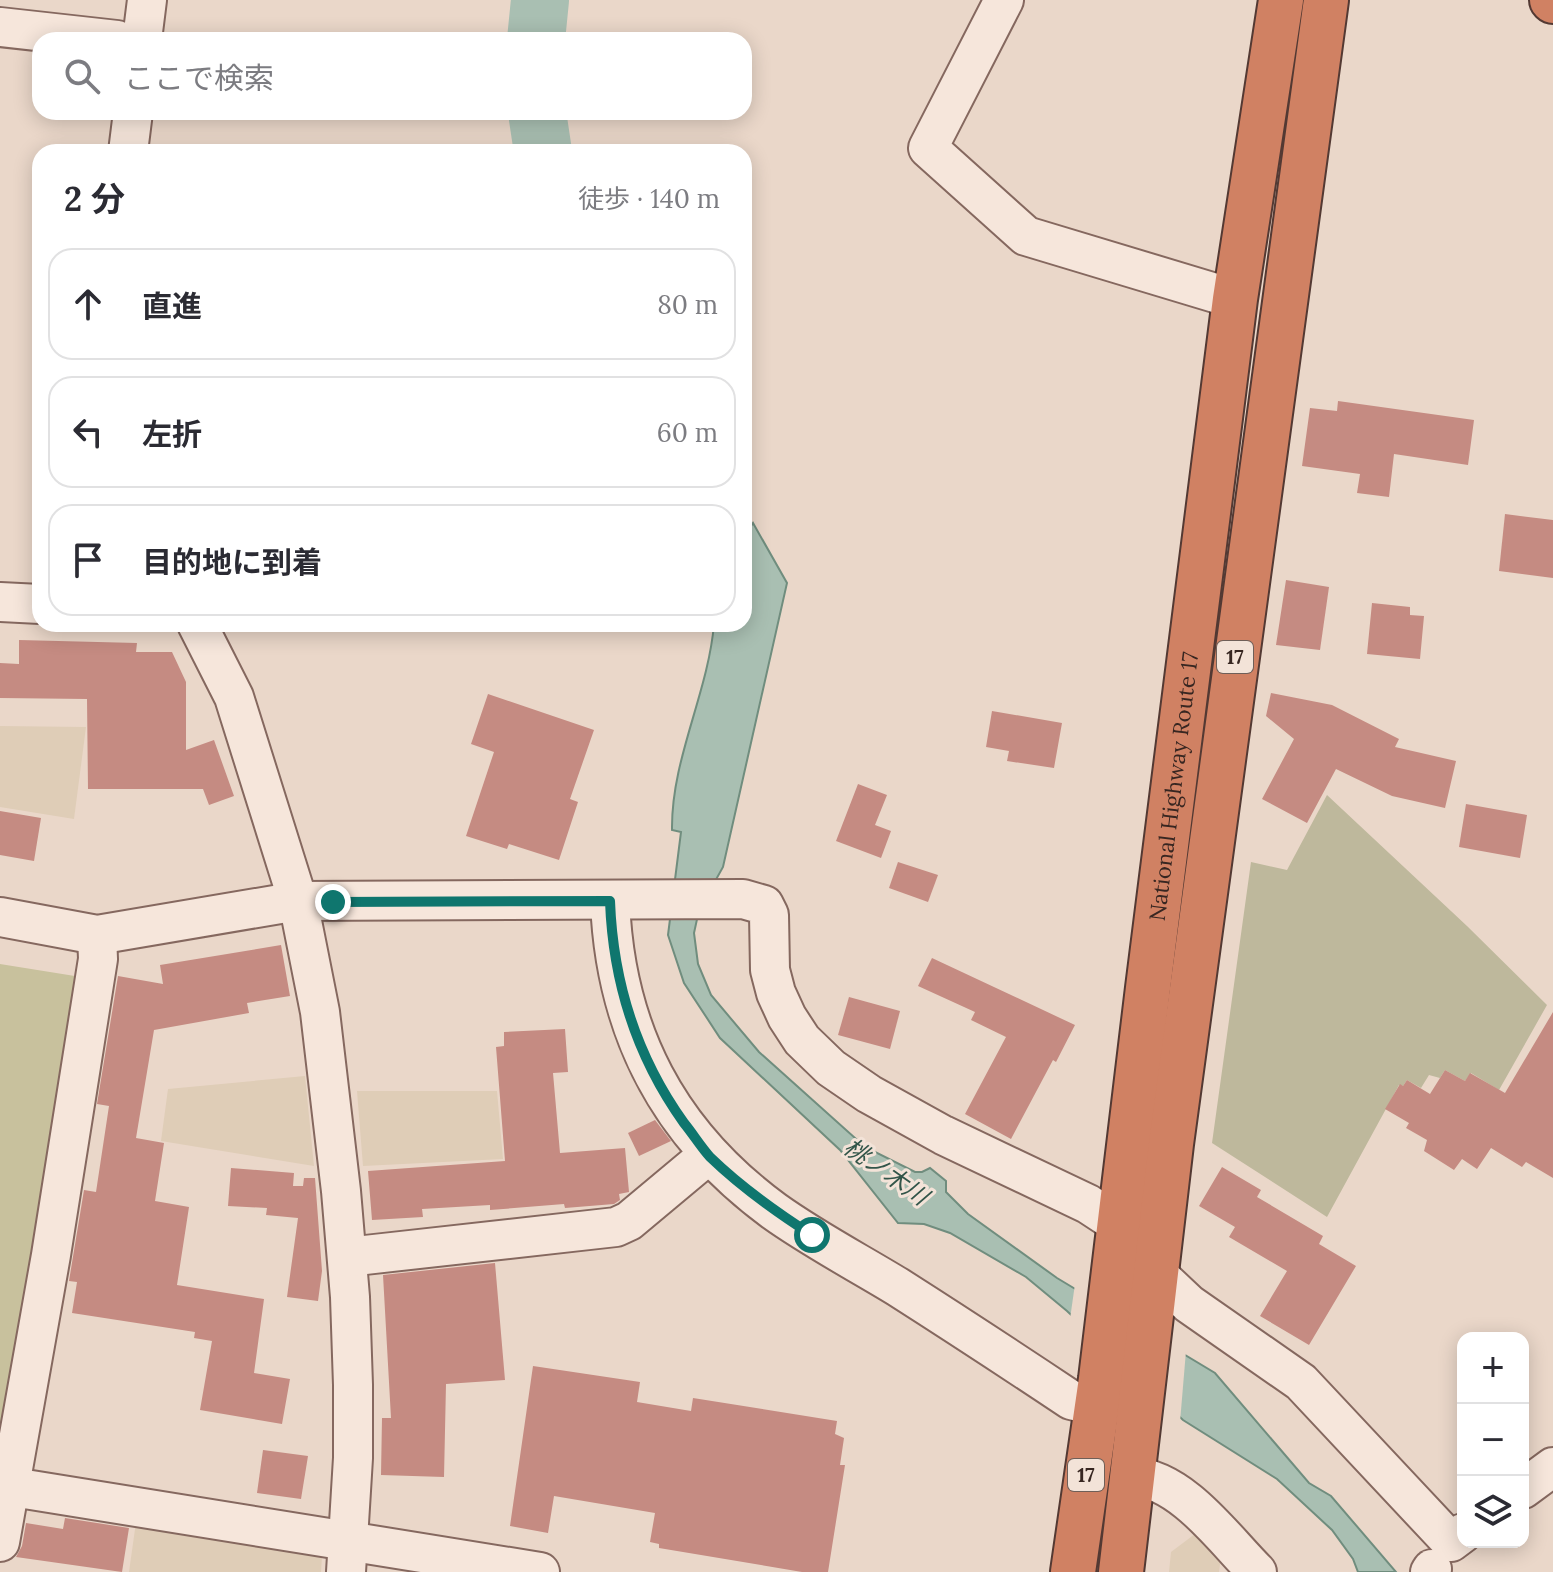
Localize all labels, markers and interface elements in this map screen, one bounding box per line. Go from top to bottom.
search box [32,32,752,120]
icon: search [60,54,104,98]
text: ここで検索 [124,59,274,97]
text: 2 分 [64,177,125,220]
text: 徒歩 · 140 m [578,182,720,215]
icon: ahead [66,282,110,326]
text: 直進 [142,287,202,325]
text: 80 m [657,288,718,321]
icon: left [66,410,110,454]
text: 左折 [142,415,202,453]
text: 60 m [657,416,718,449]
icon: arrive [66,538,110,582]
text: 目的地に到着 [142,543,322,581]
road number: 17 [1217,641,1253,673]
street label: National Highway Route 17 [1143,650,1204,923]
route end [315,884,351,920]
water label: 桃ノ木川 [838,1131,937,1214]
route start [794,1217,830,1253]
map controls [1457,1332,1529,1548]
button: + [1457,1332,1529,1404]
button: − [1457,1404,1529,1476]
road number: 17 [1068,1459,1104,1491]
button: layers [1457,1476,1529,1548]

